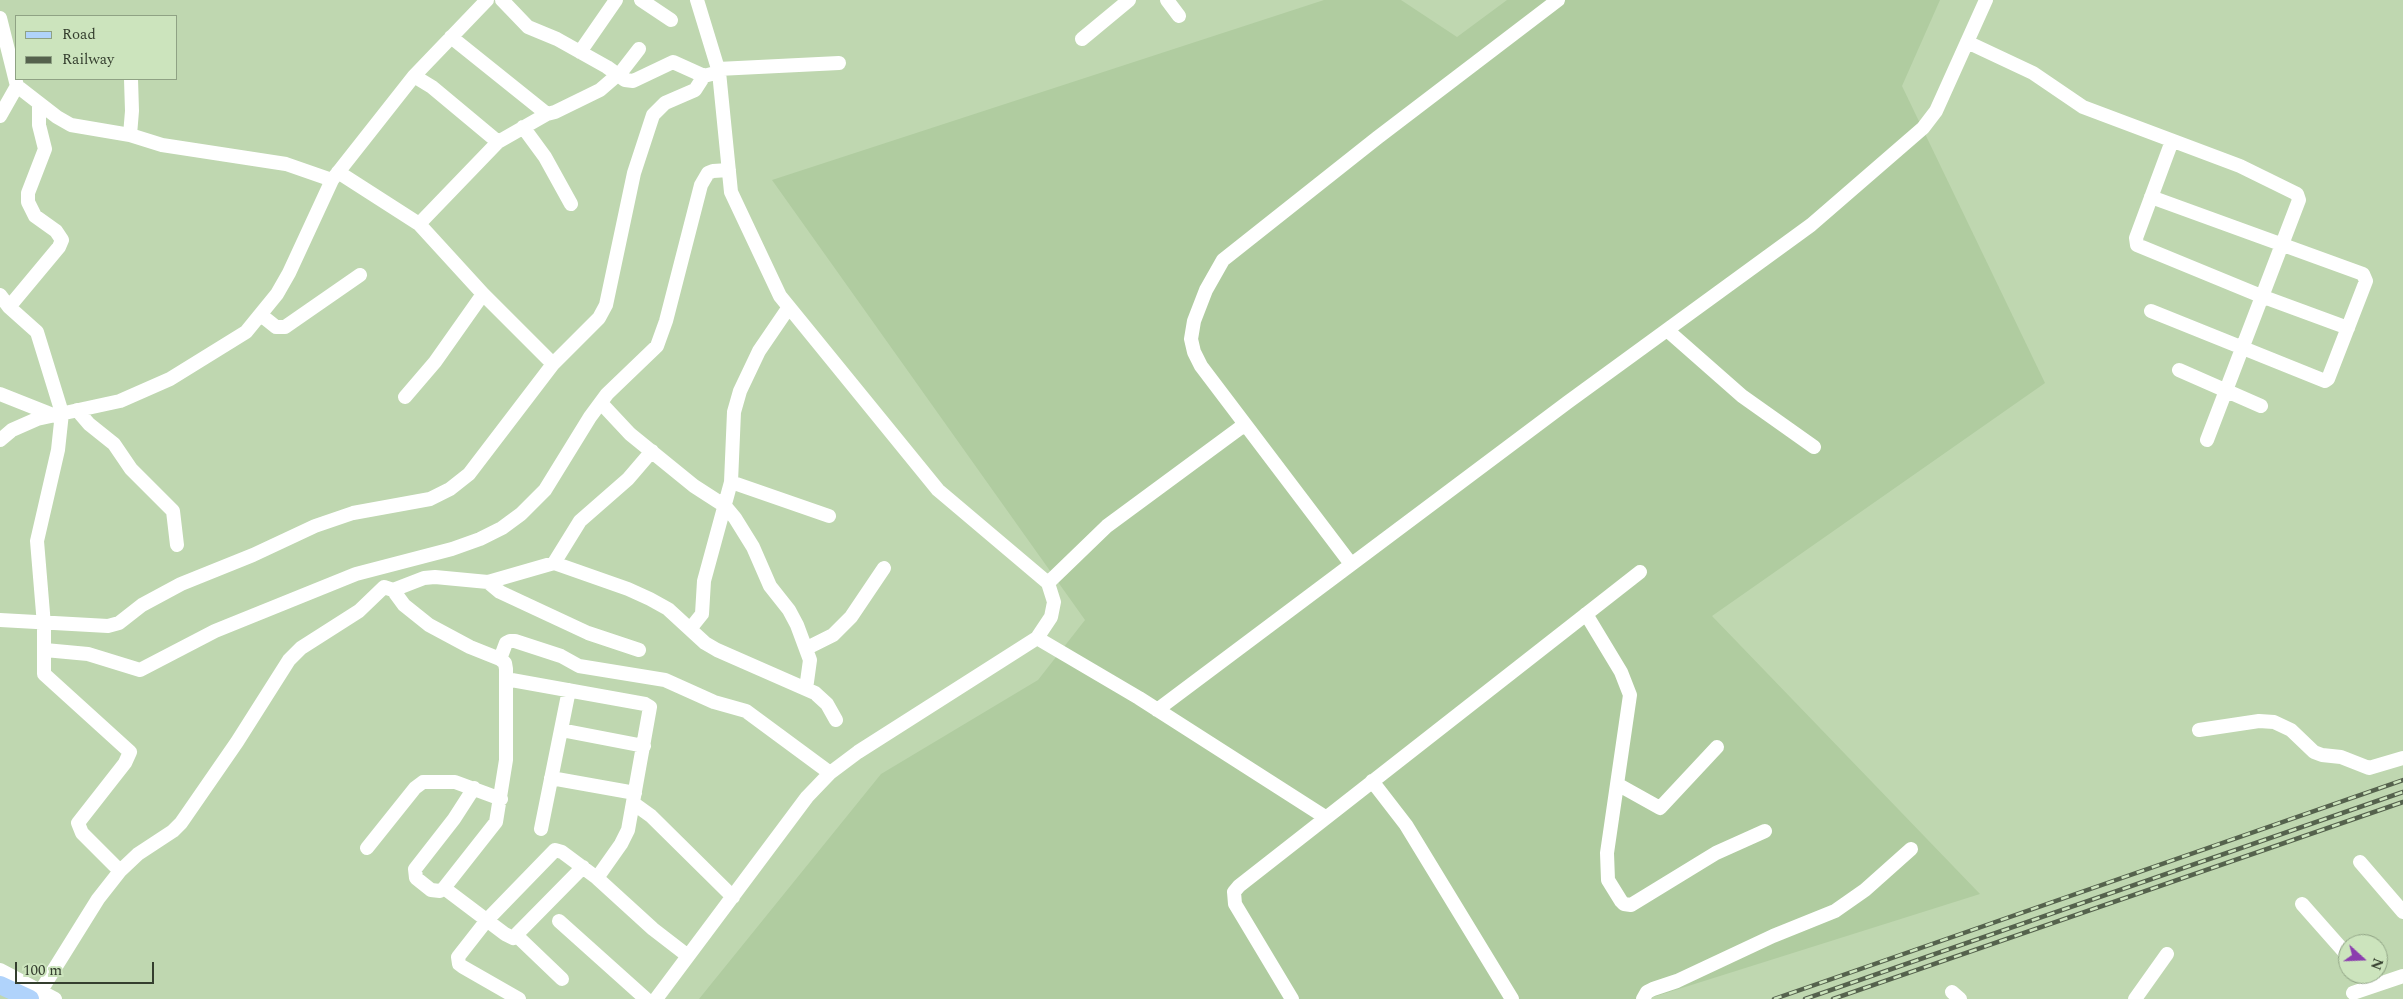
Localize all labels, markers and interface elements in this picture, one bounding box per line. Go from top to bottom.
legend [15,15,178,80]
text: Road [62,23,96,46]
text: Railway [62,48,114,71]
north arrow [2338,934,2388,984]
scale bar [18,952,156,984]
text: N [2365,955,2388,973]
text: 100 m [23,959,62,982]

